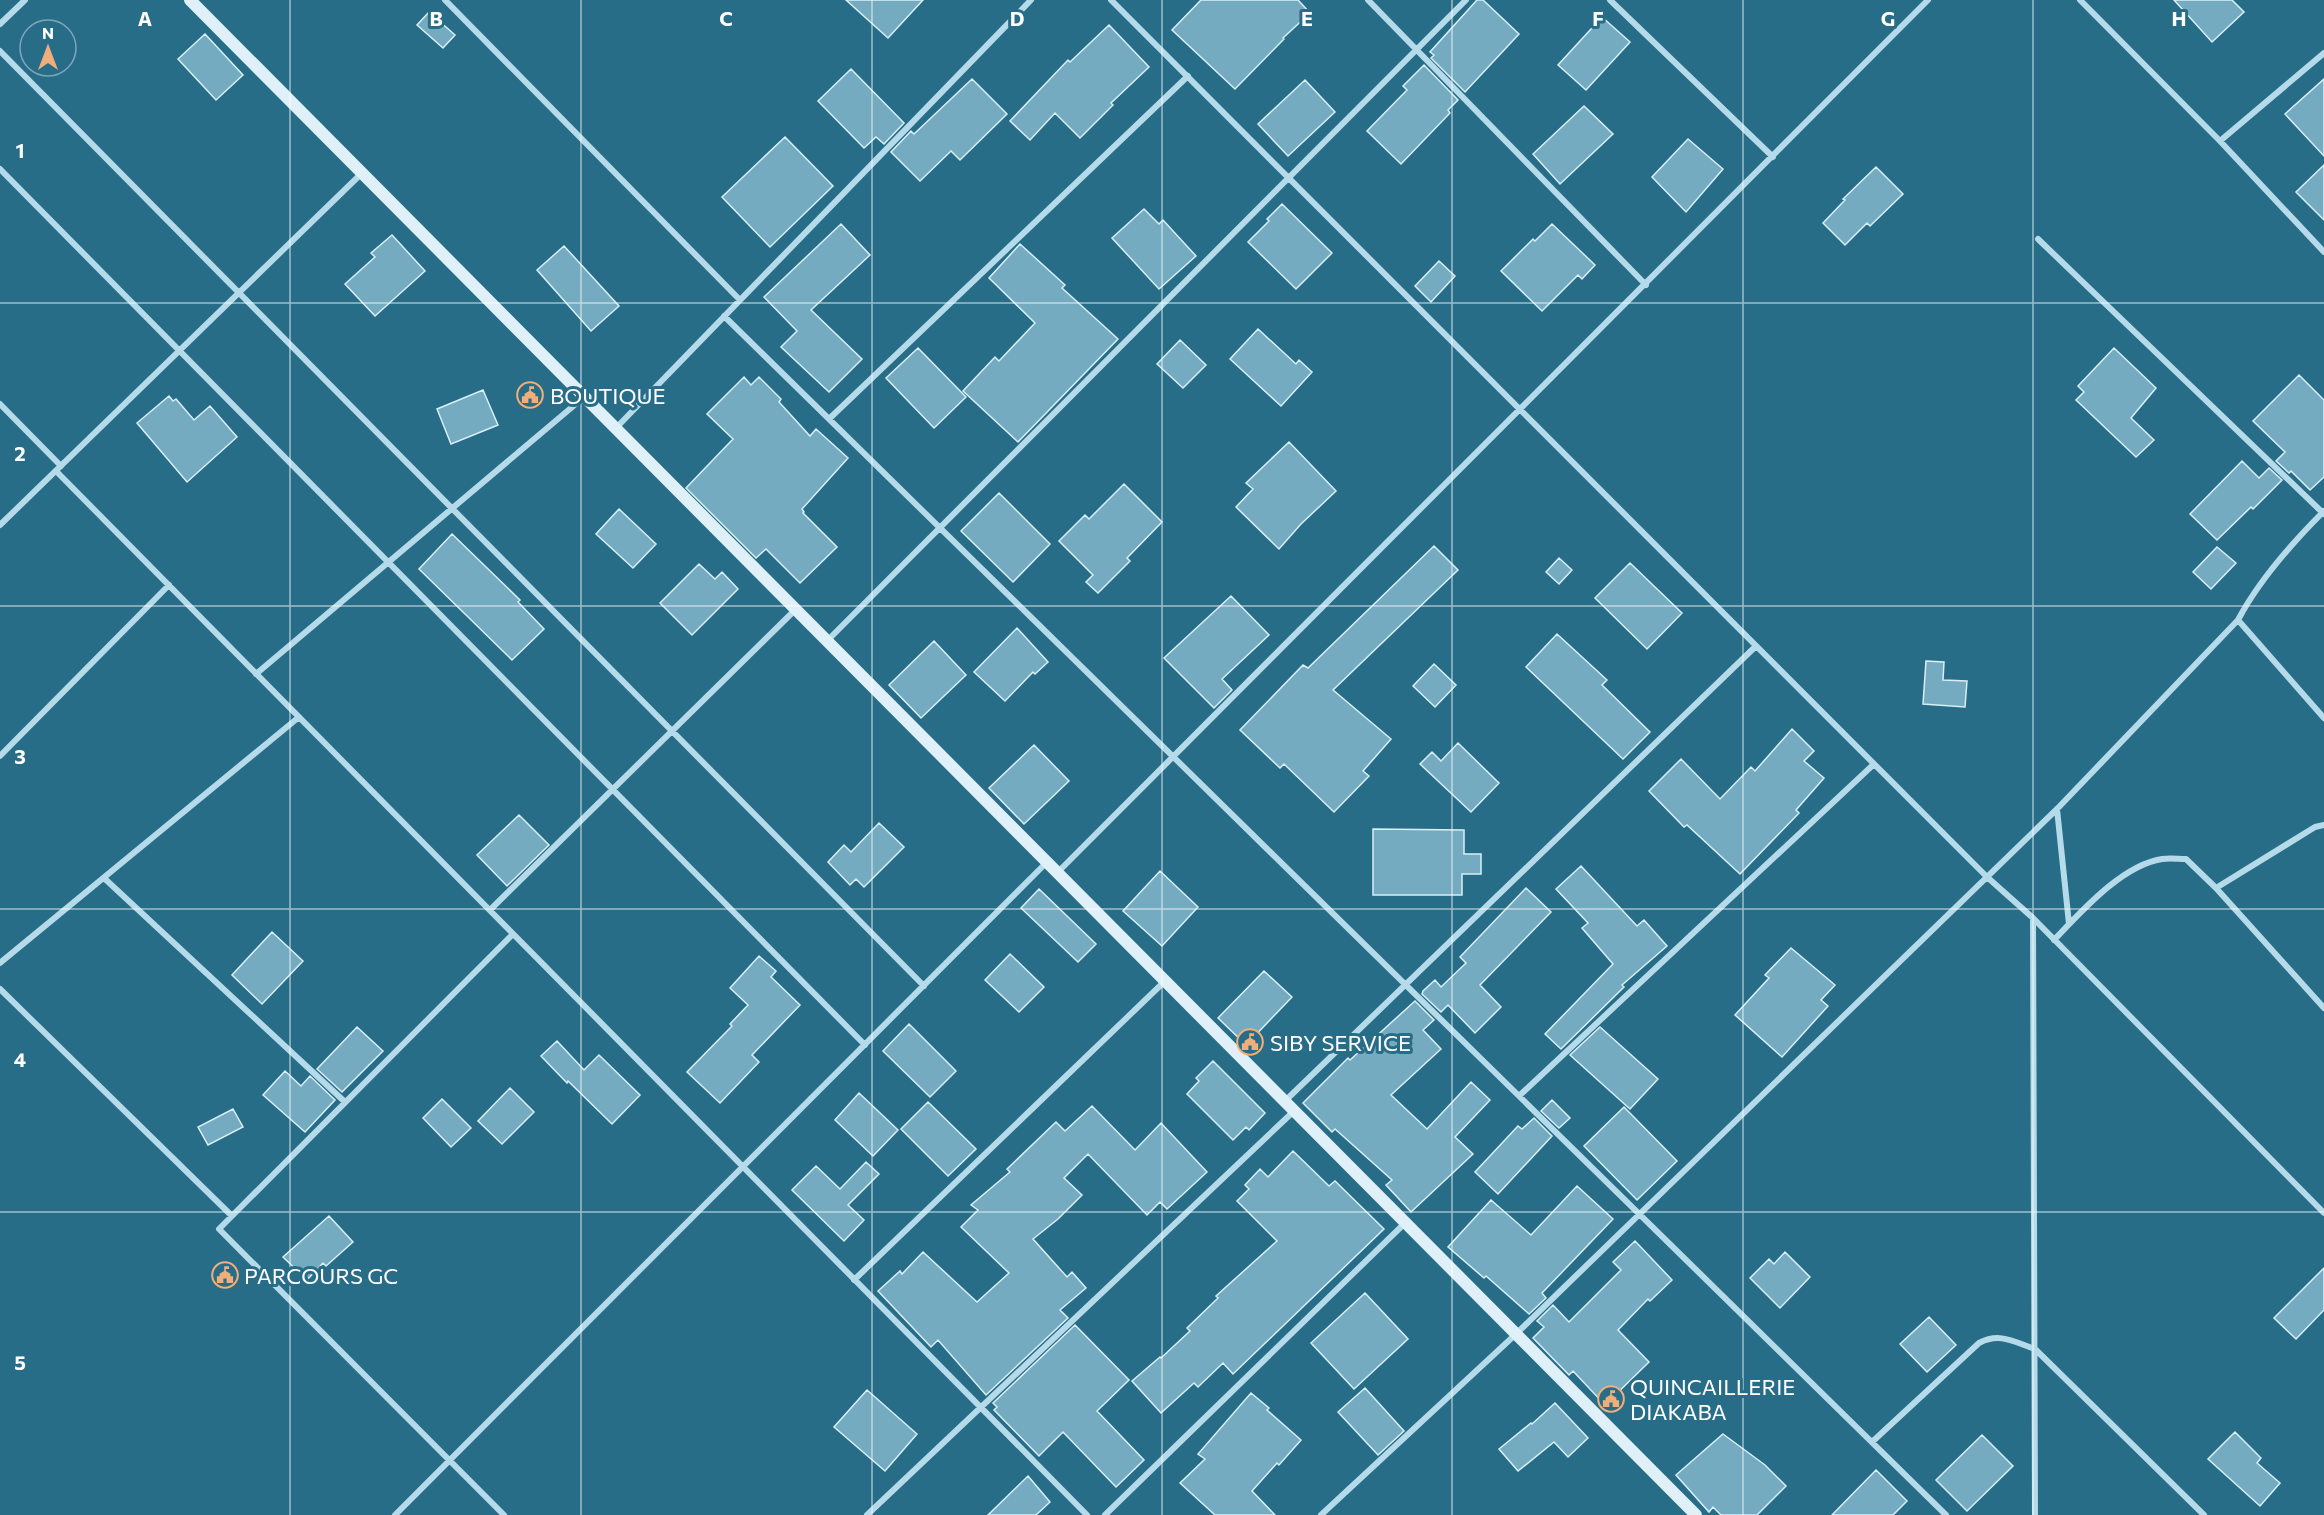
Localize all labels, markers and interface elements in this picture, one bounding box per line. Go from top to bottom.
text: A [138,6,152,30]
text: B [429,6,443,30]
text: C [719,6,733,30]
text: D [1010,6,1024,30]
text: E [1301,6,1313,30]
text: F [1592,6,1604,30]
text: G [1881,6,1895,30]
text: H [2172,6,2187,30]
north arrow [18,18,78,78]
text: N [42,23,54,42]
text: 1 [15,138,25,162]
public building icon: BOUTIQUE [515,380,545,410]
place label: BOUTIQUE [550,382,666,409]
text: 2 [14,441,26,465]
text: 3 [14,744,26,768]
public building icon: SIBY SERVICE [1235,1027,1265,1057]
place label: SIBY SERVICE [1270,1029,1411,1056]
text: 4 [14,1047,26,1071]
public building icon: PARCOURS GC [210,1260,240,1290]
place label: PARCOURS GC [244,1262,398,1289]
text: 5 [14,1350,26,1374]
place label: QUINCAILLERIE DIAKABA [1630,1373,1795,1425]
public building icon: QUINCAILLERIE DIAKABA [1596,1384,1626,1414]

